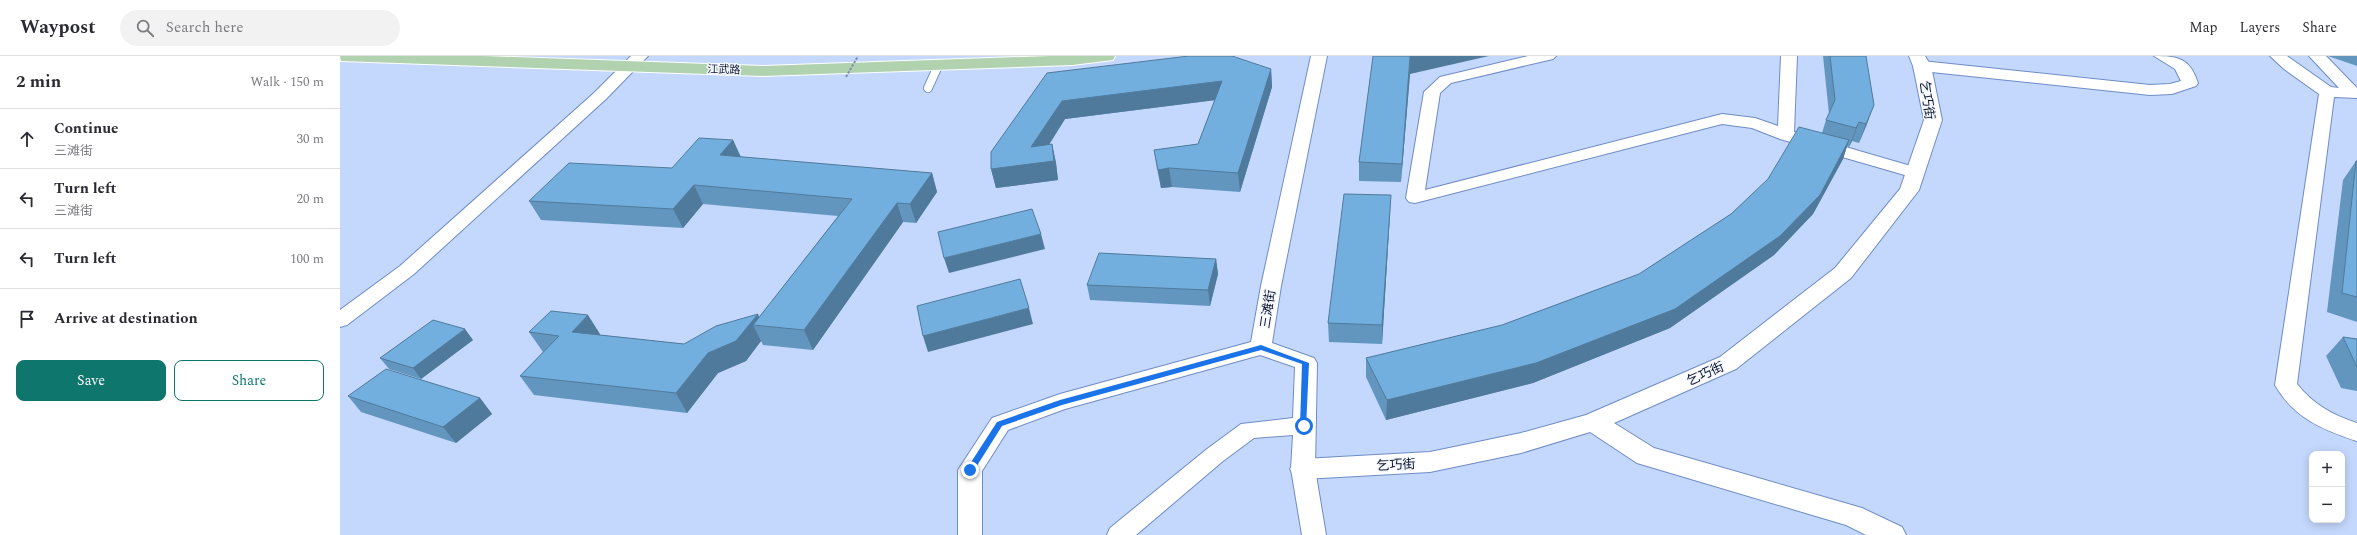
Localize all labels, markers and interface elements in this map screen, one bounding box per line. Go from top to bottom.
search box [120,10,400,46]
text: Waypost [20,13,96,42]
text: Search here [166,16,243,39]
icon: search [134,17,156,39]
text: Map [2189,17,2218,38]
text: Layers [2240,17,2280,38]
text: Share [2302,17,2337,38]
street label: 江武路 [707,60,741,79]
text: 2 min [16,69,61,95]
text: Walk · 150 m [250,72,324,92]
street label: 乞巧街 [1914,79,1940,121]
text: Continue [54,117,119,140]
icon: ahead [16,128,38,150]
text: 30 m [297,129,324,149]
text: 三滩街 [54,141,93,161]
text: Turn left [54,177,116,200]
icon: left [16,188,38,210]
text: 20 m [297,189,324,209]
text: 三滩街 [54,201,93,221]
text: Turn left [54,247,116,270]
icon: left [16,248,38,270]
text: 100 m [290,249,324,269]
street label: 三滩街 [1255,288,1281,330]
text: Arrive at destination [54,307,198,330]
icon: arrive [16,308,38,330]
street label: 乞巧街 [1684,357,1727,391]
button: Save [16,360,166,401]
button: Share [174,360,324,401]
route start [1295,417,1313,435]
map controls [2309,451,2345,523]
button: + [2309,451,2345,487]
street label: 乞巧街 [1376,454,1416,476]
route end [961,461,979,479]
button: − [2309,487,2345,523]

